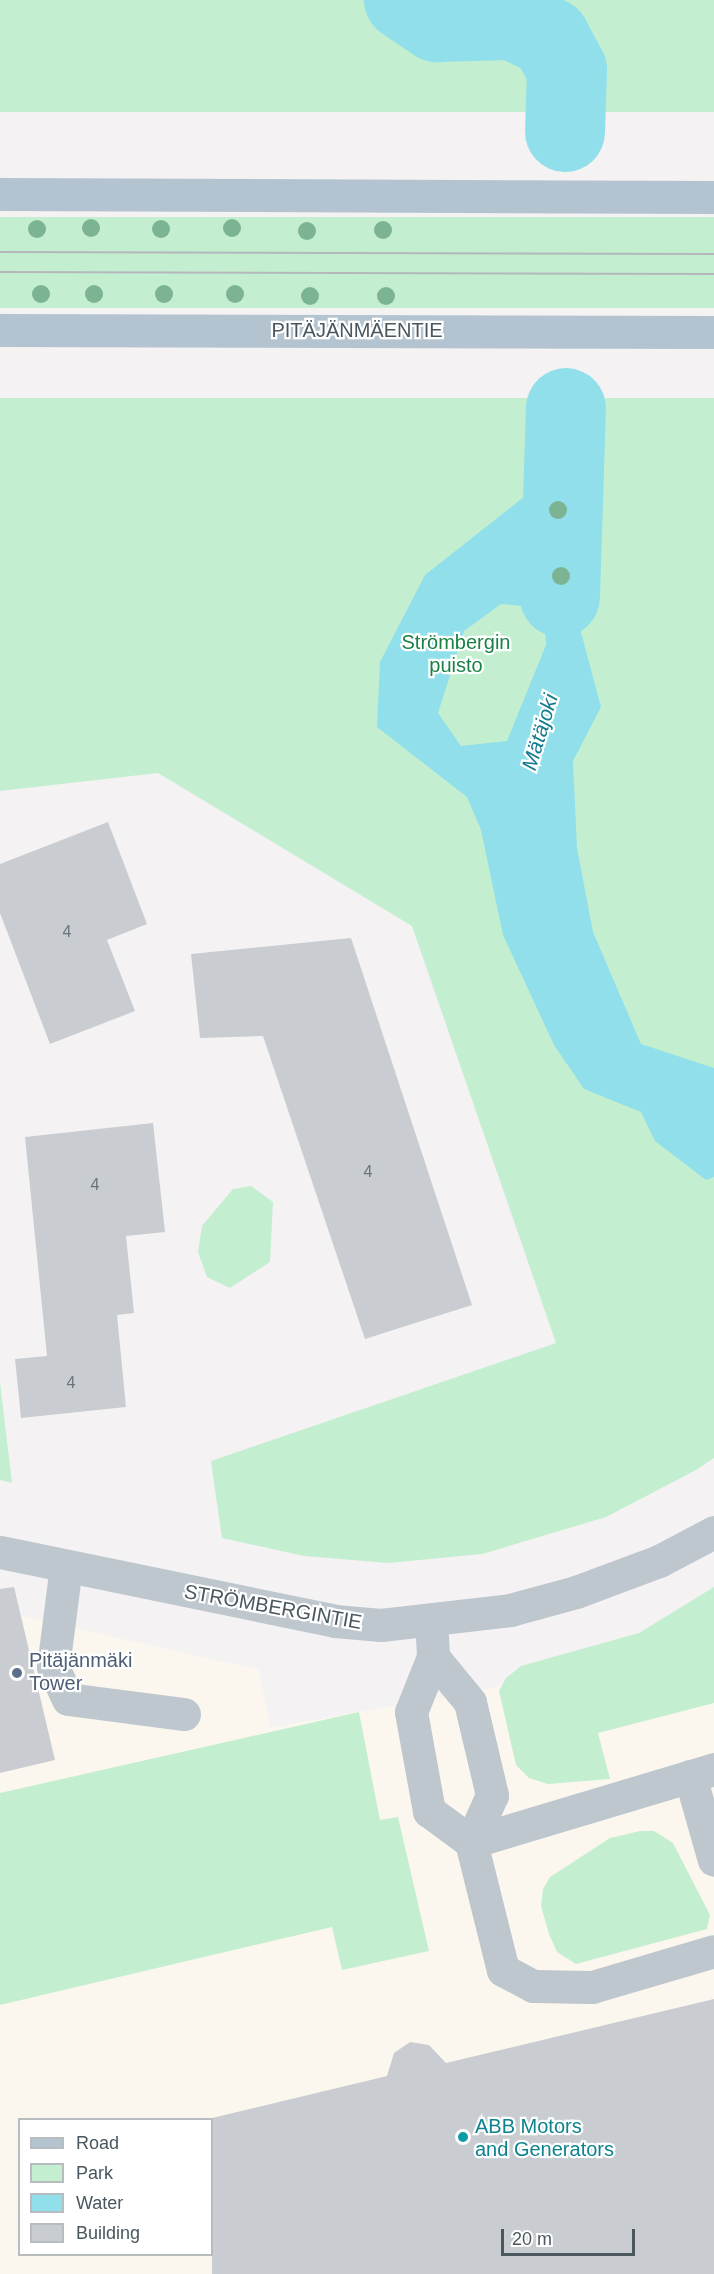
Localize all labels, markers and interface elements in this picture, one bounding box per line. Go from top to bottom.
street label: PITÄJÄNMÄENTIE [271,318,443,342]
park label: Strömbergin puisto [402,630,510,677]
water label: Mätäjoki [517,691,563,773]
house number: 4 [63,922,71,942]
house number: 4 [364,1162,372,1182]
house number: 4 [91,1175,99,1195]
house number: 4 [67,1373,75,1393]
street label: STRÖMBERGINTIE [182,1580,364,1634]
place label: Pitäjänmäki Tower [29,1649,132,1696]
marker: Pitäjänmäki Tower [10,1666,24,1680]
place label: ABB Motors and Generators [475,2114,614,2161]
legend [18,2118,213,2256]
marker: ABB Motors and Generators [456,2130,470,2144]
text: Road [76,2133,119,2153]
text: Park [76,2163,113,2183]
text: Water [76,2193,123,2213]
scale bar [504,2217,638,2255]
text: Building [76,2223,140,2243]
text: 20 m [512,2229,552,2249]

